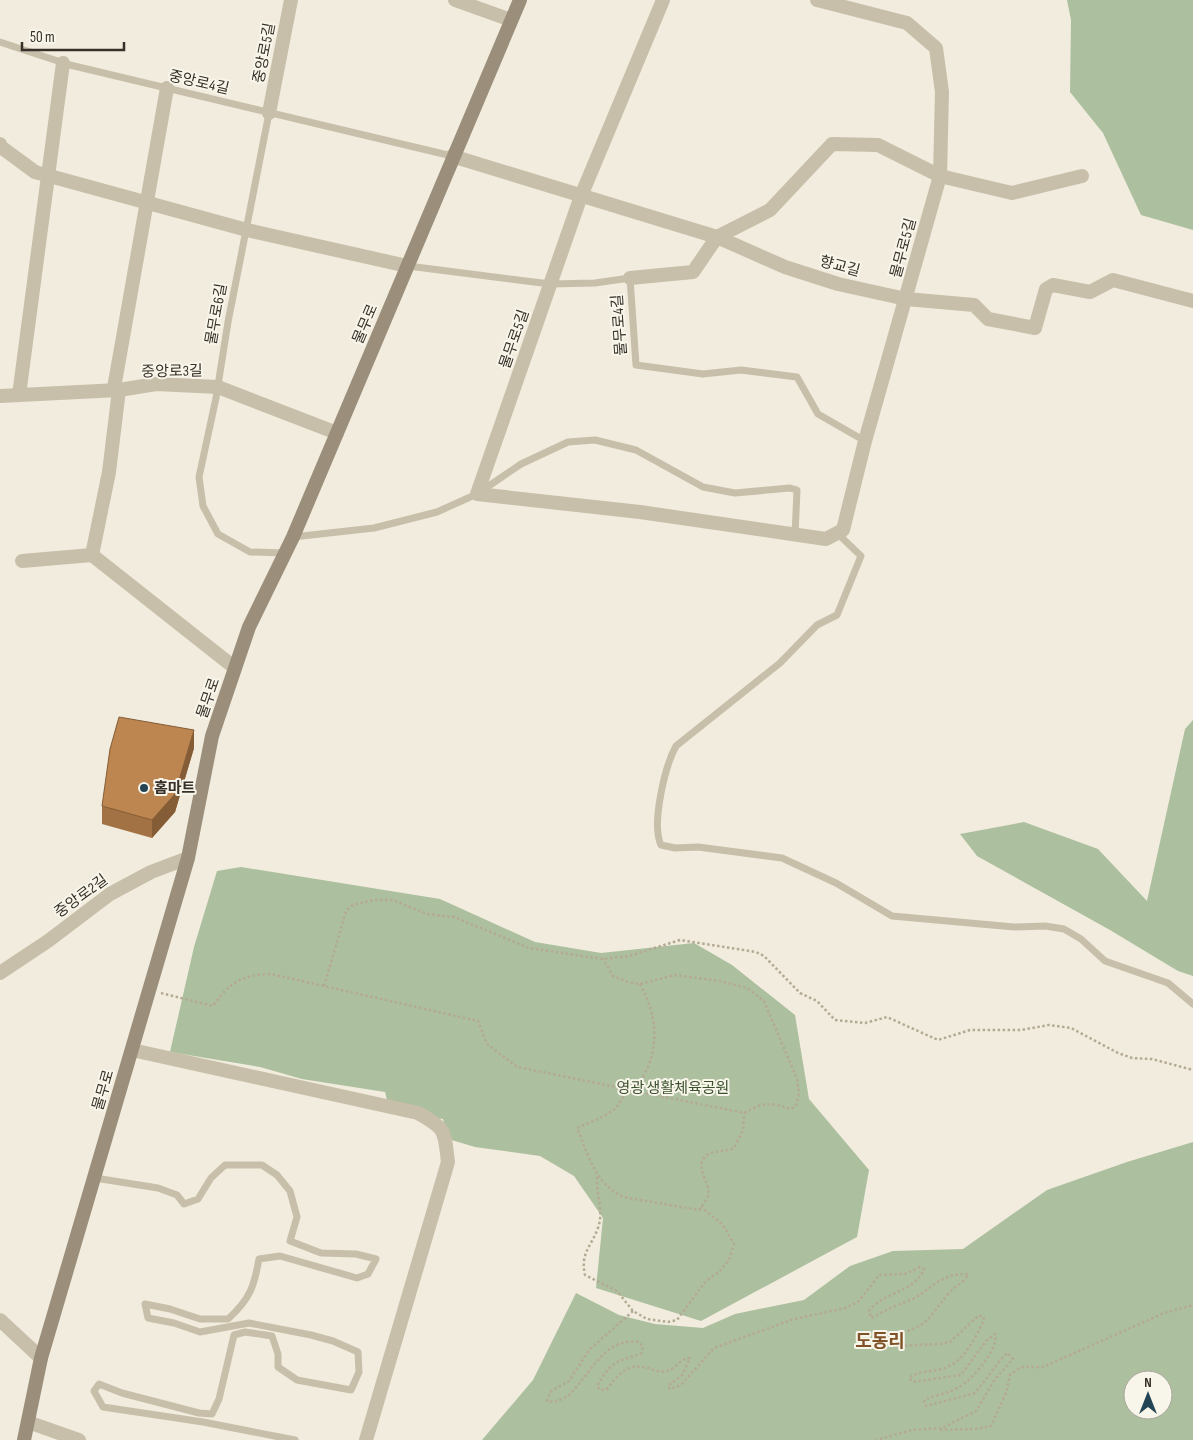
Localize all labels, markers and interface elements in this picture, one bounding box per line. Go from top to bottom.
scale bar [22,20,125,52]
street label: 중앙로5길 [249,21,280,85]
text: 50 m [30,28,55,47]
street label: 중앙로4길 [167,66,231,99]
street label: 물무로5길 [886,216,921,280]
street label: 향교길 [817,252,862,281]
street label: 물무로6길 [202,282,231,346]
street label: 물무로4길 [608,294,631,356]
street label: 물무로 [349,301,382,347]
street label: 물무로5길 [496,307,533,371]
street label: 중앙로3길 [141,361,203,382]
street label: 물무로 [193,675,224,721]
place label: 홈마트 [154,779,196,798]
marker: 홈마트 [138,782,150,794]
street label: 중앙로2길 [51,871,112,922]
street label: 물무로 [89,1068,118,1113]
park label: 영광 생활체육공원 [617,1079,729,1098]
district label: 도동리 [855,1331,905,1352]
north arrow [1123,1370,1173,1420]
text: N [1144,1374,1152,1391]

